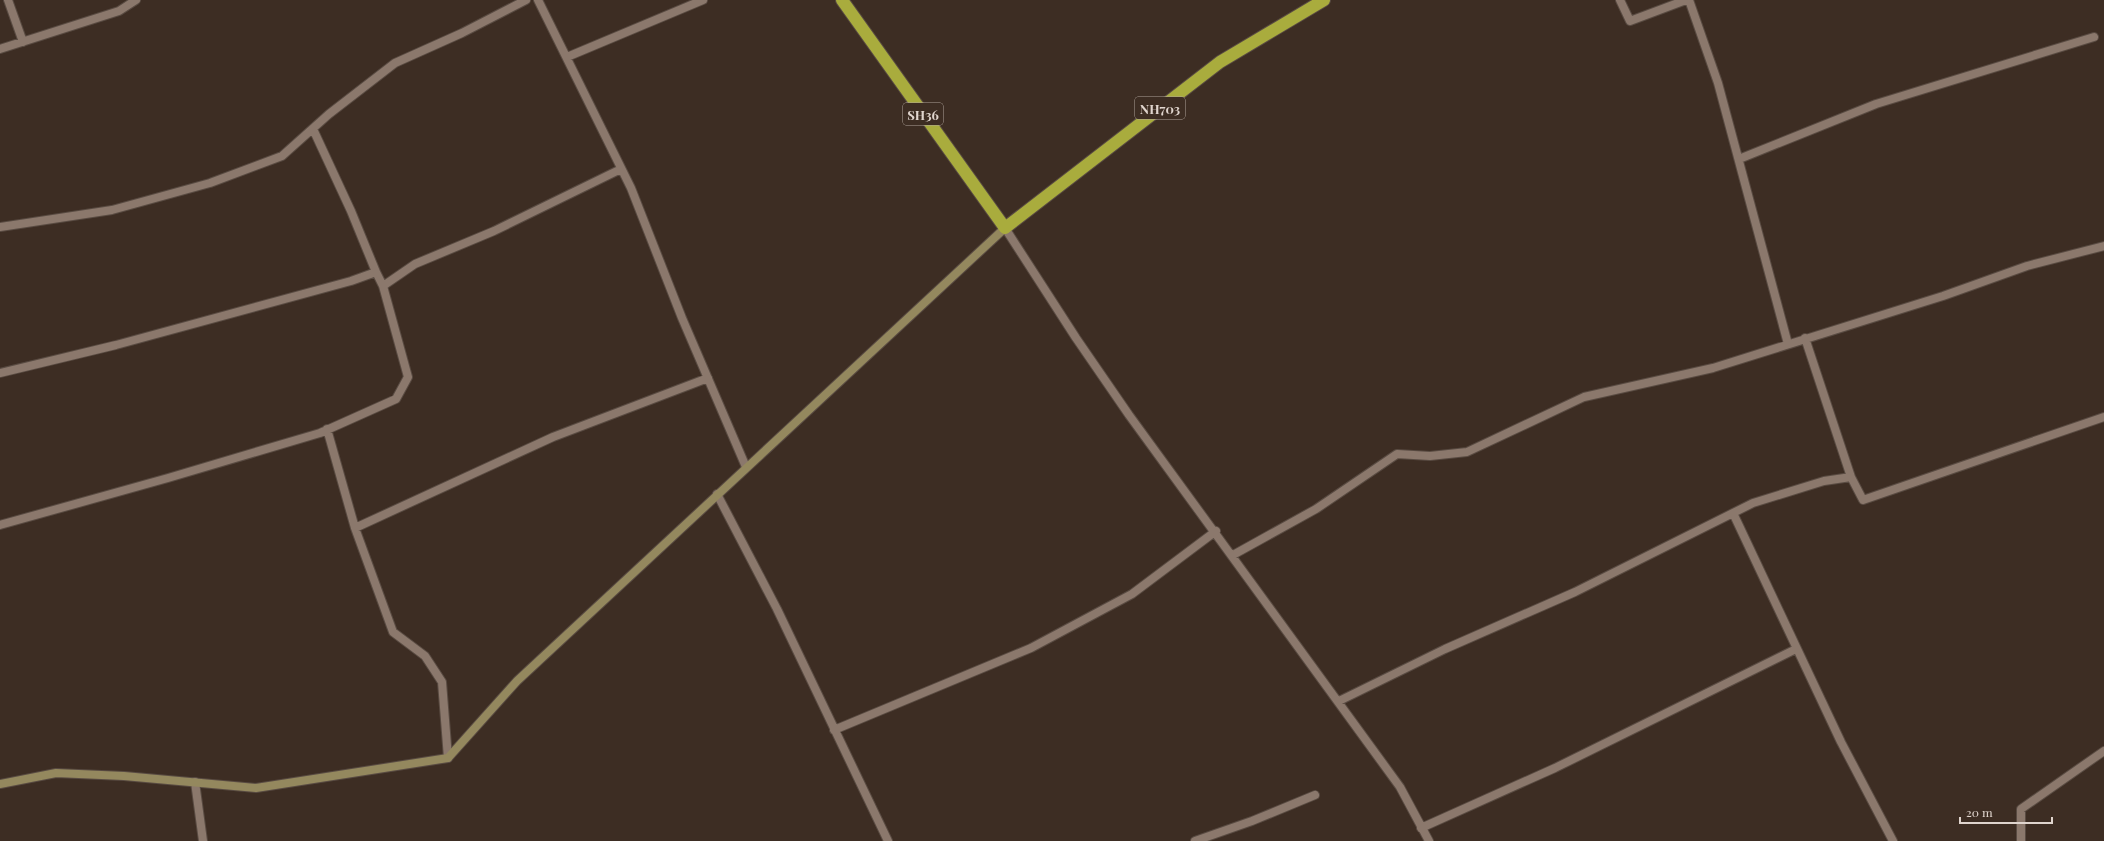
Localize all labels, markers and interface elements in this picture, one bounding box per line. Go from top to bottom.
road number: NH703 [1135,97,1185,119]
road number: SH36 [903,103,943,125]
scale bar [1960,799,2052,825]
text: 20 m [1966,804,1993,820]

